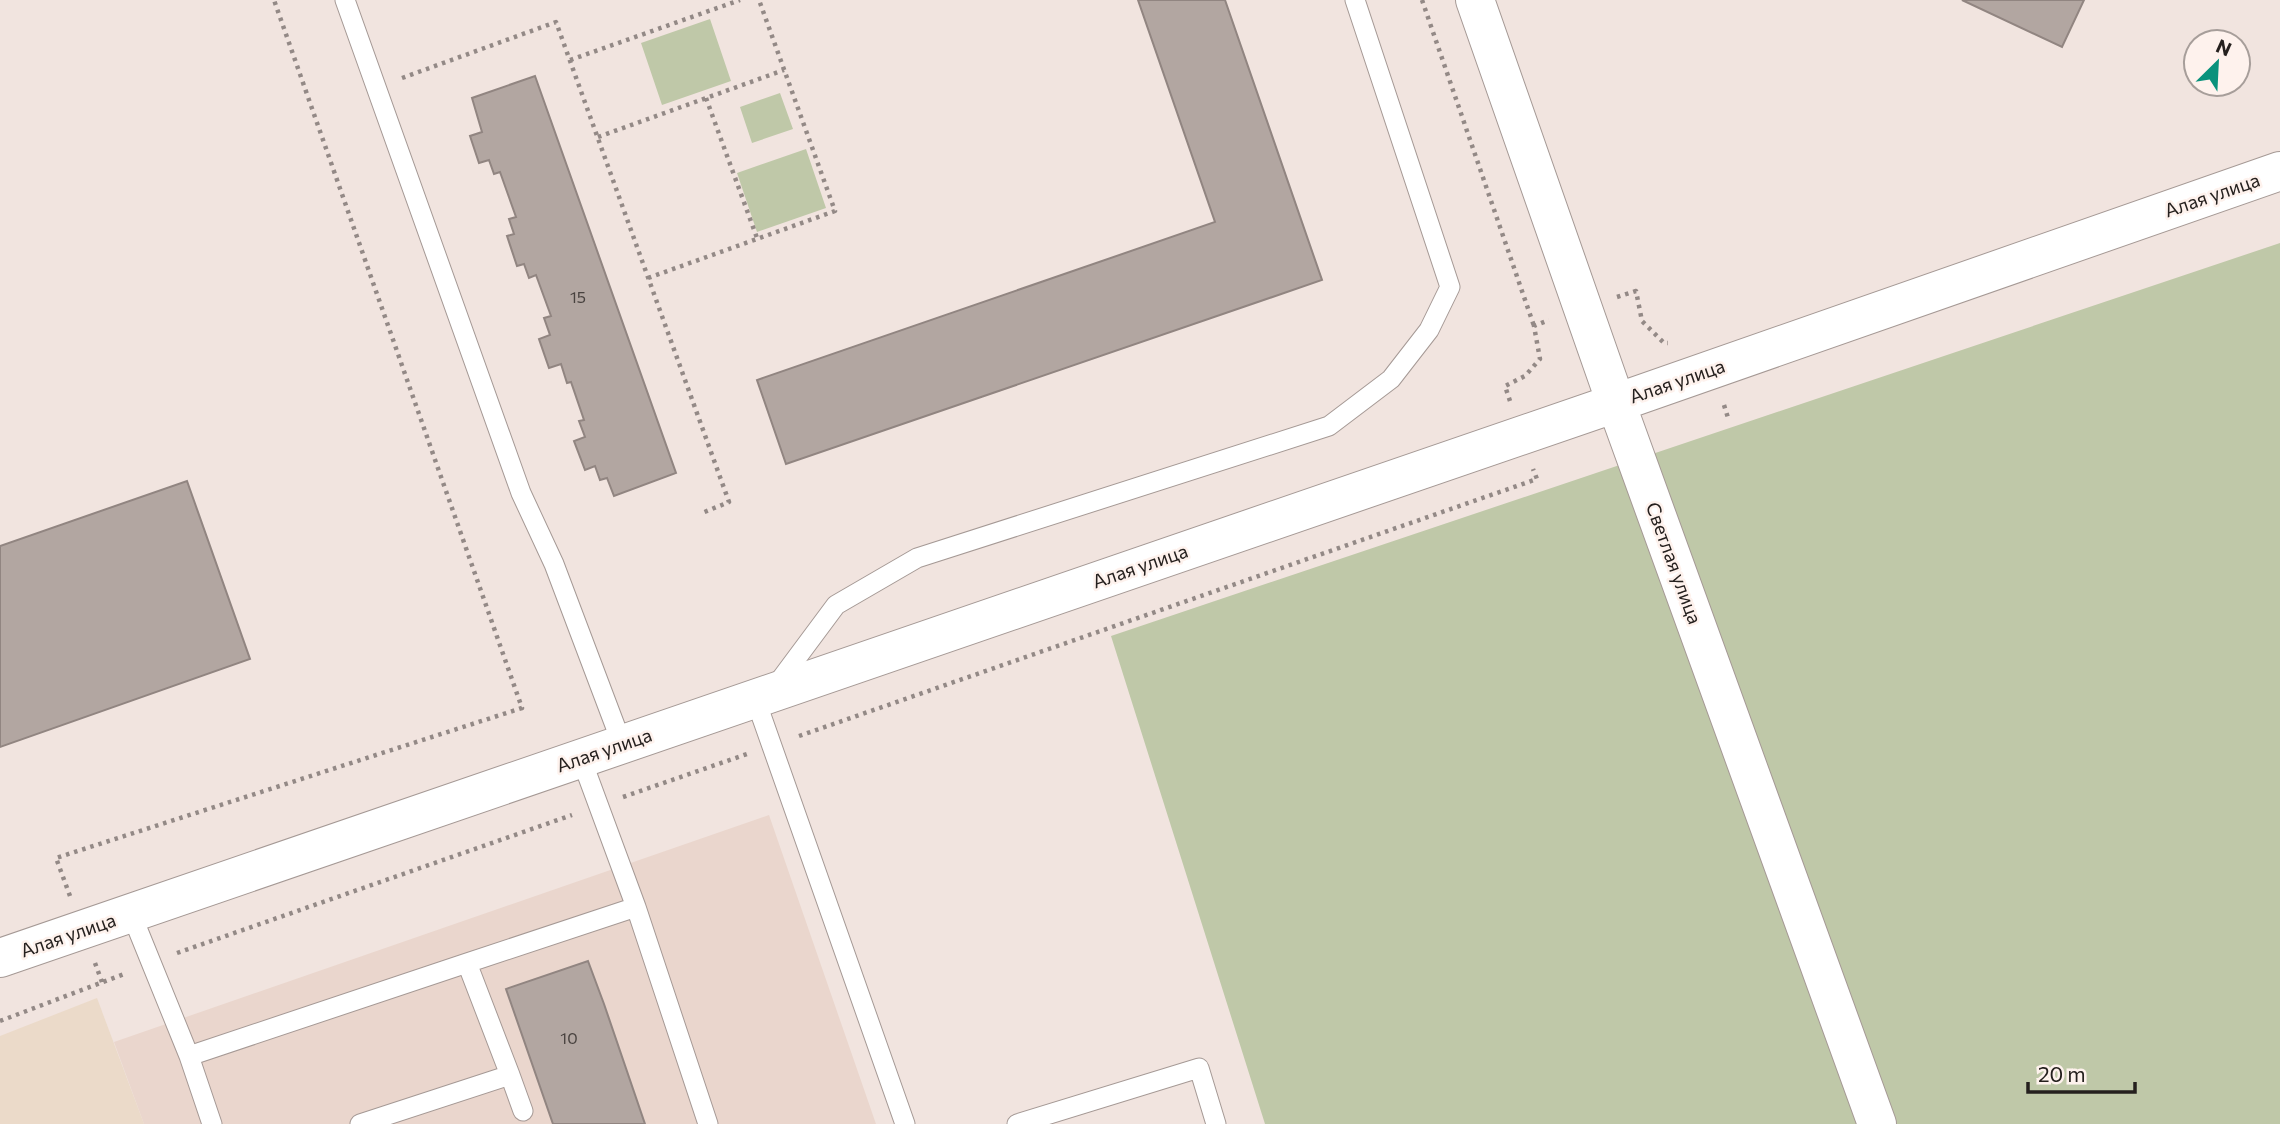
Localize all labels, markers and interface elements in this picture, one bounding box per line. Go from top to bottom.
north arrow [2182,28,2252,98]
text: N [2213,34,2235,60]
street label: Алая улица [2161,167,2263,222]
house number: 15 [570,287,586,306]
street label: Алая улица [1626,353,1728,408]
street label: Светлая улица [1642,499,1707,627]
street label: Алая улица [1089,538,1191,593]
street label: Алая улица [553,722,655,777]
street label: Алая улица [17,907,119,962]
house number: 10 [560,1028,578,1047]
scale bar [2028,1050,2135,1094]
text: 20 m [2038,1061,2086,1086]

